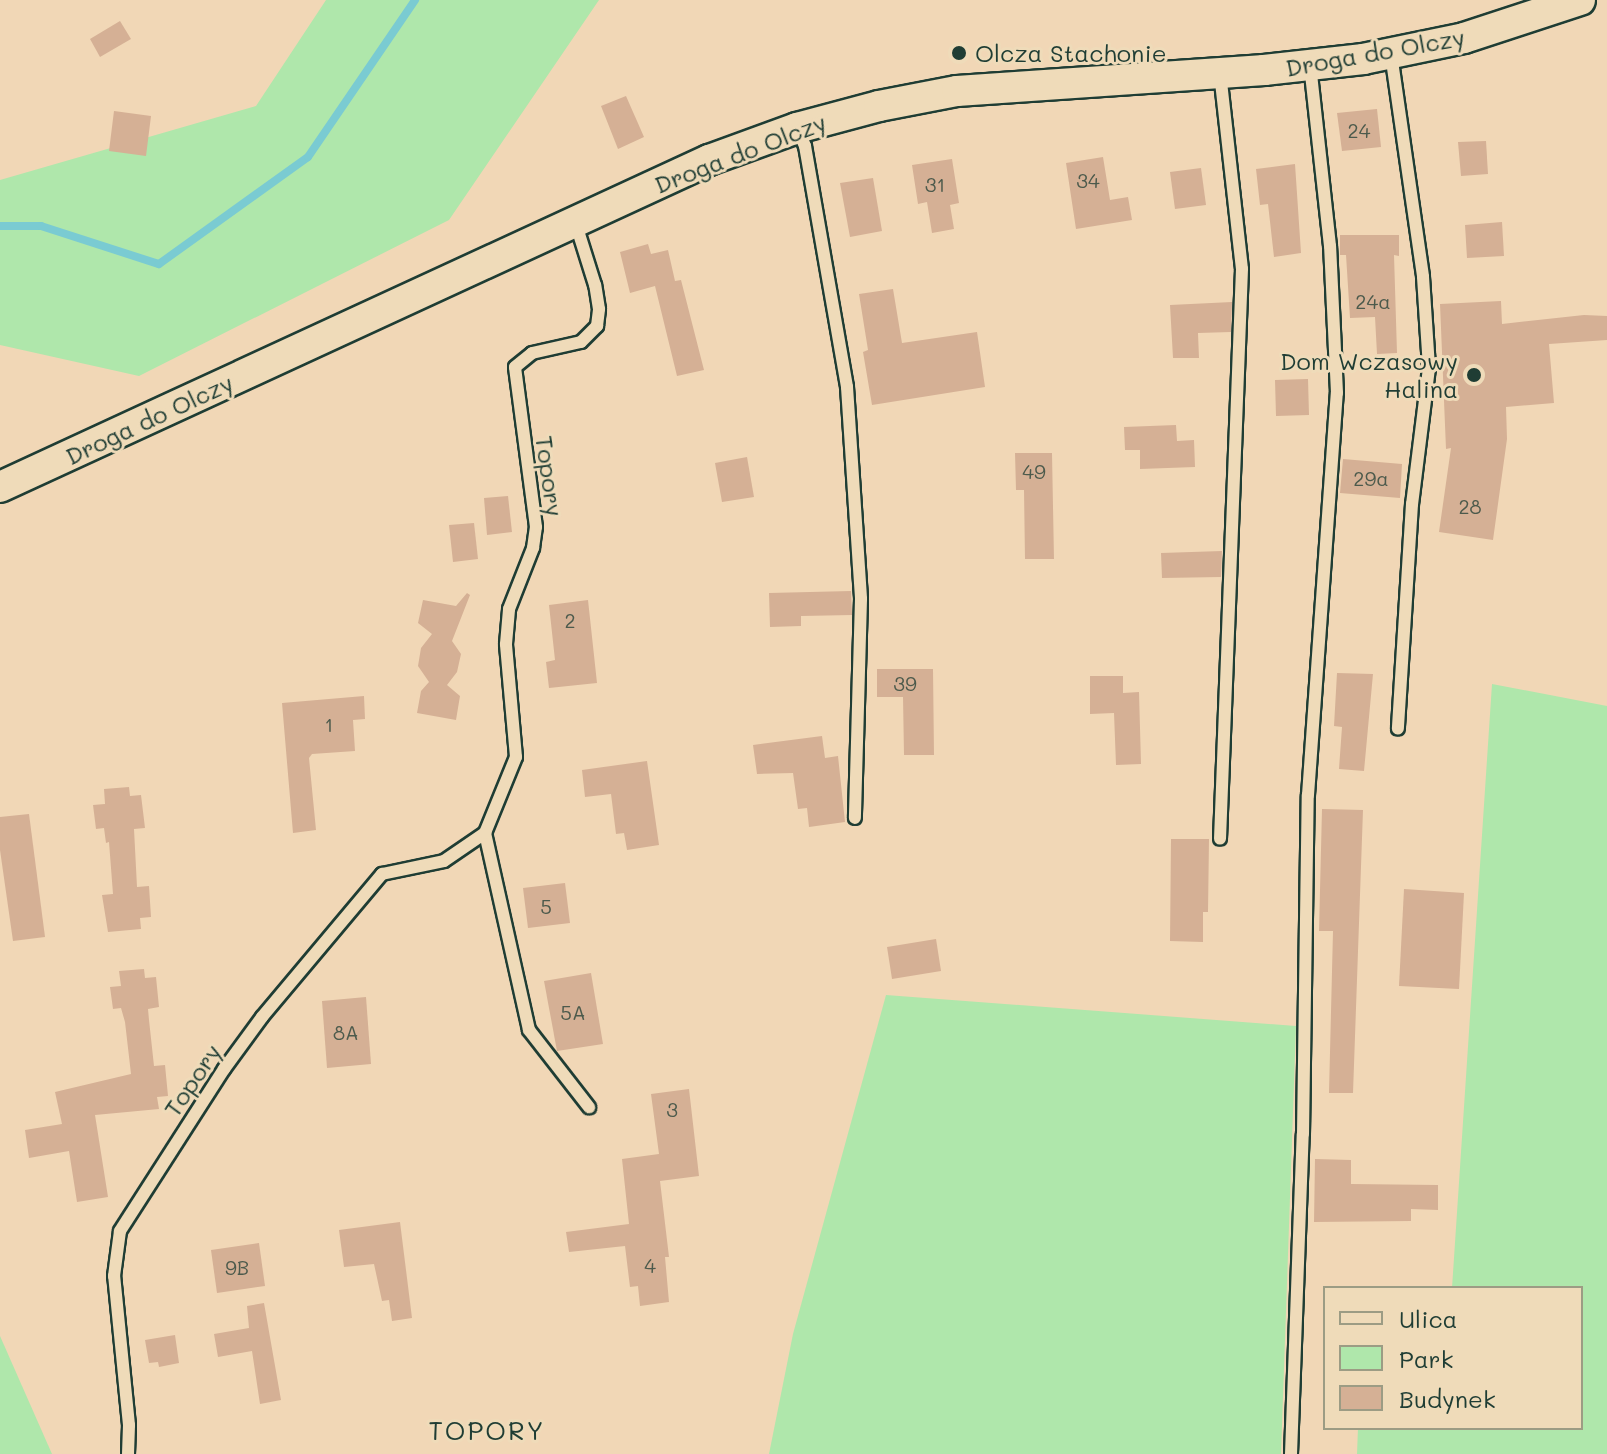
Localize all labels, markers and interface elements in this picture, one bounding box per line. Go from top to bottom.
street label: Droga do Olczy [1283,22,1467,82]
place label: Olcza Stachonie [975,39,1167,67]
marker: Olcza Stachonie [950,44,968,62]
street label: Droga do Olczy [650,107,830,199]
house number: 24 [1348,118,1370,142]
house number: 34 [1076,168,1100,192]
house number: 31 [925,172,945,196]
house number: 24a [1355,289,1391,313]
place label: Dom Wczasowy Halina [1280,347,1458,403]
marker: Dom Wczasowy Halina [1465,366,1483,384]
street label: Droga do Olczy [61,368,237,470]
street label: Topory [530,434,570,518]
house number: 49 [1022,459,1046,483]
house number: 29a [1353,466,1389,490]
house number: 28 [1458,494,1482,518]
house number: 2 [564,608,576,632]
house number: 39 [893,671,917,695]
house number: 1 [325,712,333,736]
house number: 5 [540,894,552,918]
house number: 5A [560,1000,586,1024]
house number: 8A [333,1020,359,1044]
street label: Topory [157,1038,227,1122]
house number: 3 [666,1097,678,1121]
house number: 4 [644,1253,656,1277]
house number: 9B [225,1255,249,1279]
legend [1323,1286,1583,1430]
text: Ulica [1399,1303,1457,1334]
text: Park [1399,1343,1453,1374]
text: Budynek [1399,1383,1496,1414]
district label: TOPORY [428,1415,546,1447]

